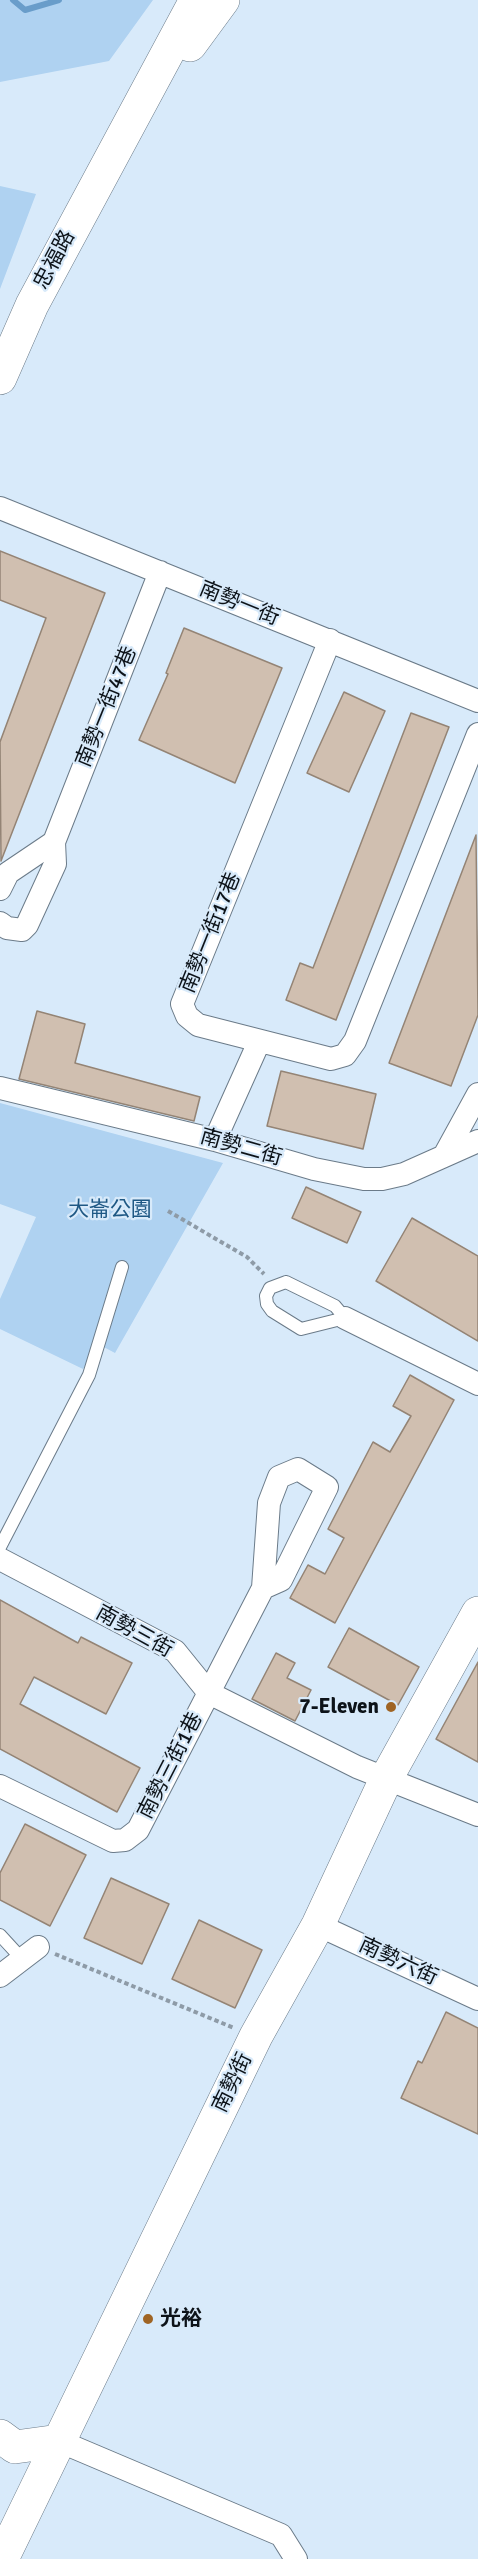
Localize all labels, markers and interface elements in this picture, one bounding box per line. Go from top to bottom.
street label: 忠福路 [29,226,81,294]
street label: 南勢一街 [195,577,283,631]
street label: 南勢一街47巷 [71,643,143,771]
street label: 南勢一街17巷 [175,869,247,997]
street label: 南勢二街 [197,1124,285,1172]
park label: 大崙公園 [68,1197,152,1223]
street label: 南勢三街 [91,1601,177,1663]
place label: 7-Eleven [299,1694,379,1720]
marker: 7-Eleven [384,1700,398,1714]
street label: 南勢三街1巷 [133,1708,209,1824]
street label: 南勢六街 [355,1933,441,1991]
street label: 南勢街 [208,2049,258,2117]
place label: 光裕 [160,2306,202,2332]
marker: 光裕 [141,2312,155,2326]

